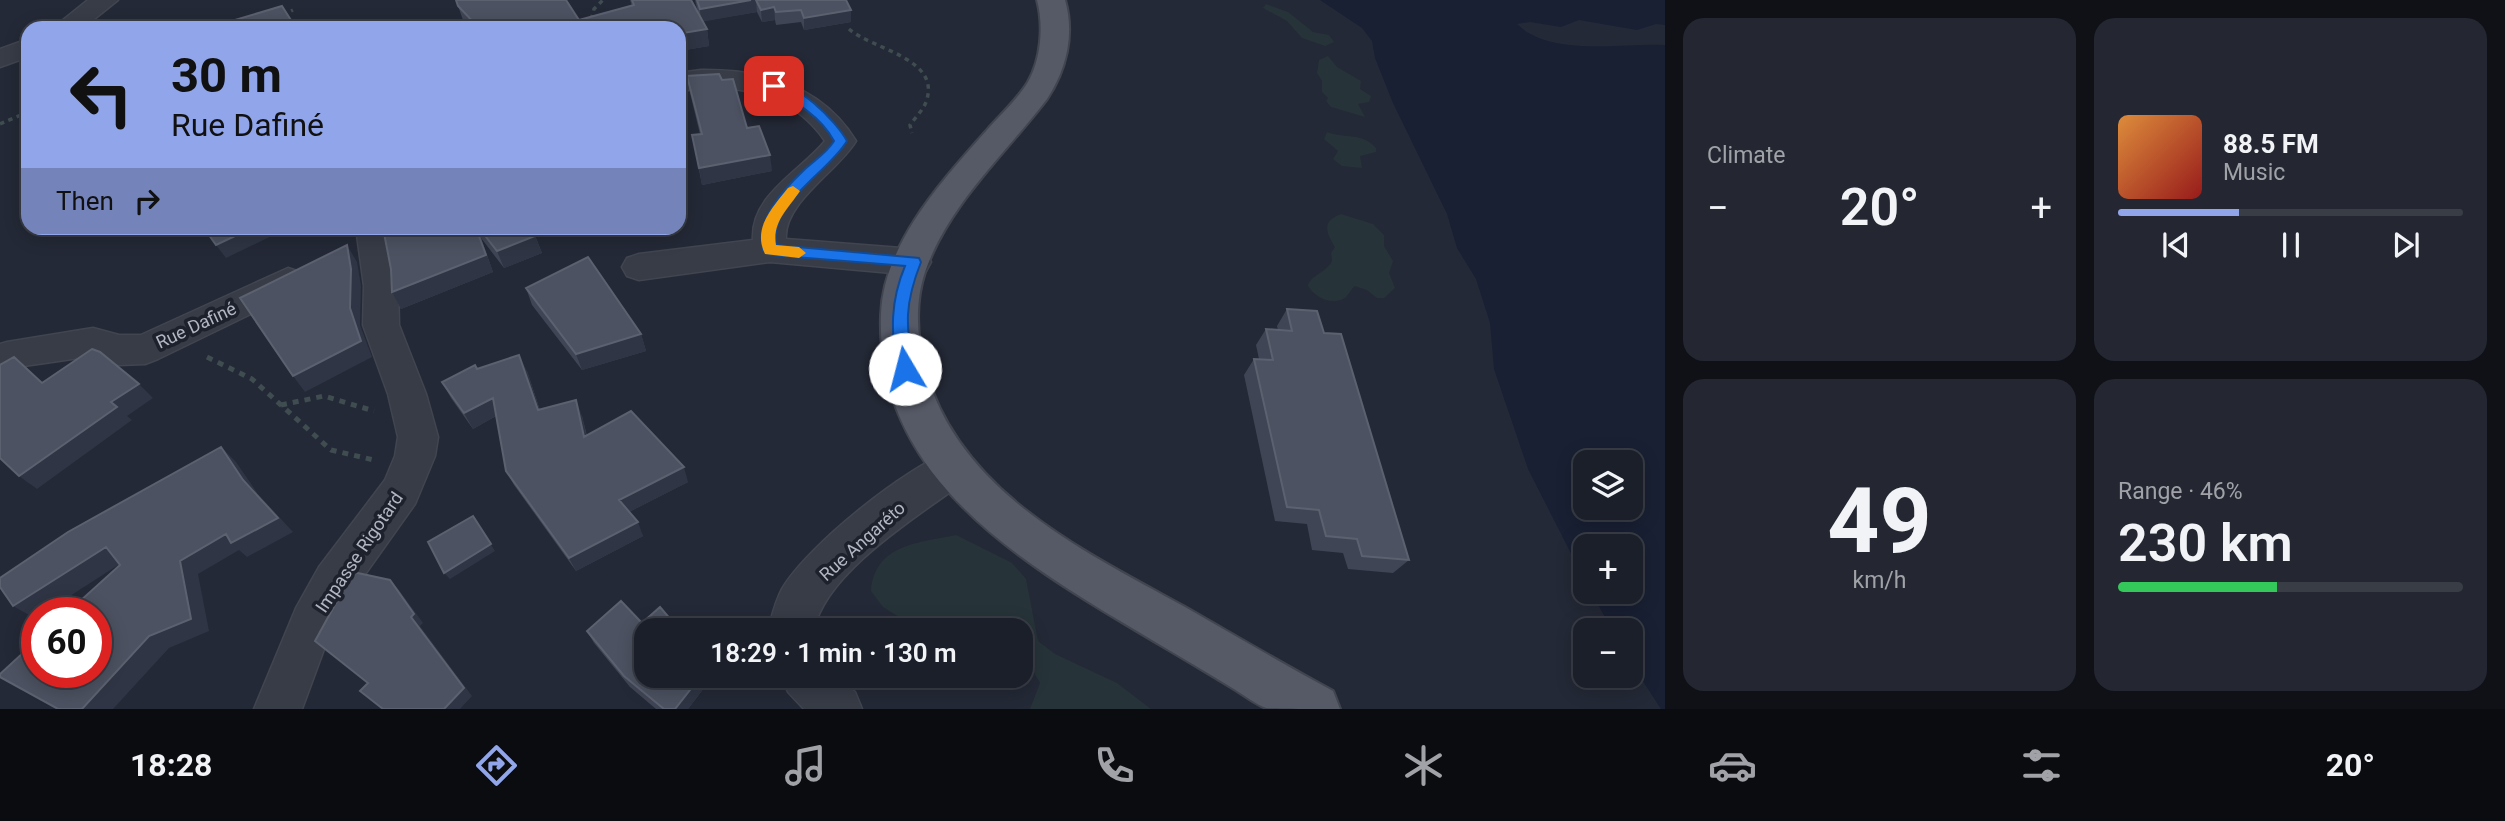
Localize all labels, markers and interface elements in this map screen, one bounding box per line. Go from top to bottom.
text: 30 m [171,47,282,104]
icon: left [56,49,147,140]
pin [744,56,804,116]
icon: arrive [755,67,793,105]
text: Rue Dafiné [171,106,324,144]
text: 88.5 FM [2223,129,2319,159]
text: Climate [1707,142,1786,169]
text: Music [2223,159,2285,186]
text: 20° [1840,177,1919,238]
icon: right [128,182,166,220]
text: Then [56,186,114,216]
text: − [1707,186,1729,230]
text: + [2030,186,2052,230]
icon: previous [2157,226,2195,264]
icon: pause [2272,226,2310,264]
icon: next [2387,226,2425,264]
street label: Rue Dafiné [153,297,239,353]
position arrow [868,332,942,406]
map controls [1573,450,1643,688]
button: layers [1573,450,1643,520]
text: 49 [1827,468,1932,574]
text: Range · 46% [2118,478,2243,505]
street label: Impasse Rigotard [311,488,407,616]
street label: Rue Angaréto [815,497,909,585]
text: 230 km [2118,513,2293,574]
button: + [1573,534,1643,604]
text: km/h [1853,567,1907,594]
speed limit sign: 60 [21,597,112,688]
button: − [1573,618,1643,688]
text: 18:29 · 1 min · 130 m [710,638,957,668]
icon: directions [472,741,521,790]
icon: music [781,741,830,790]
icon: phone [1090,741,1139,790]
icon: climate [1399,741,1448,790]
icon: car [1708,741,1757,790]
icon: filters [2017,741,2066,790]
text: 18:28 [130,746,212,784]
text: 20° [2326,746,2375,784]

